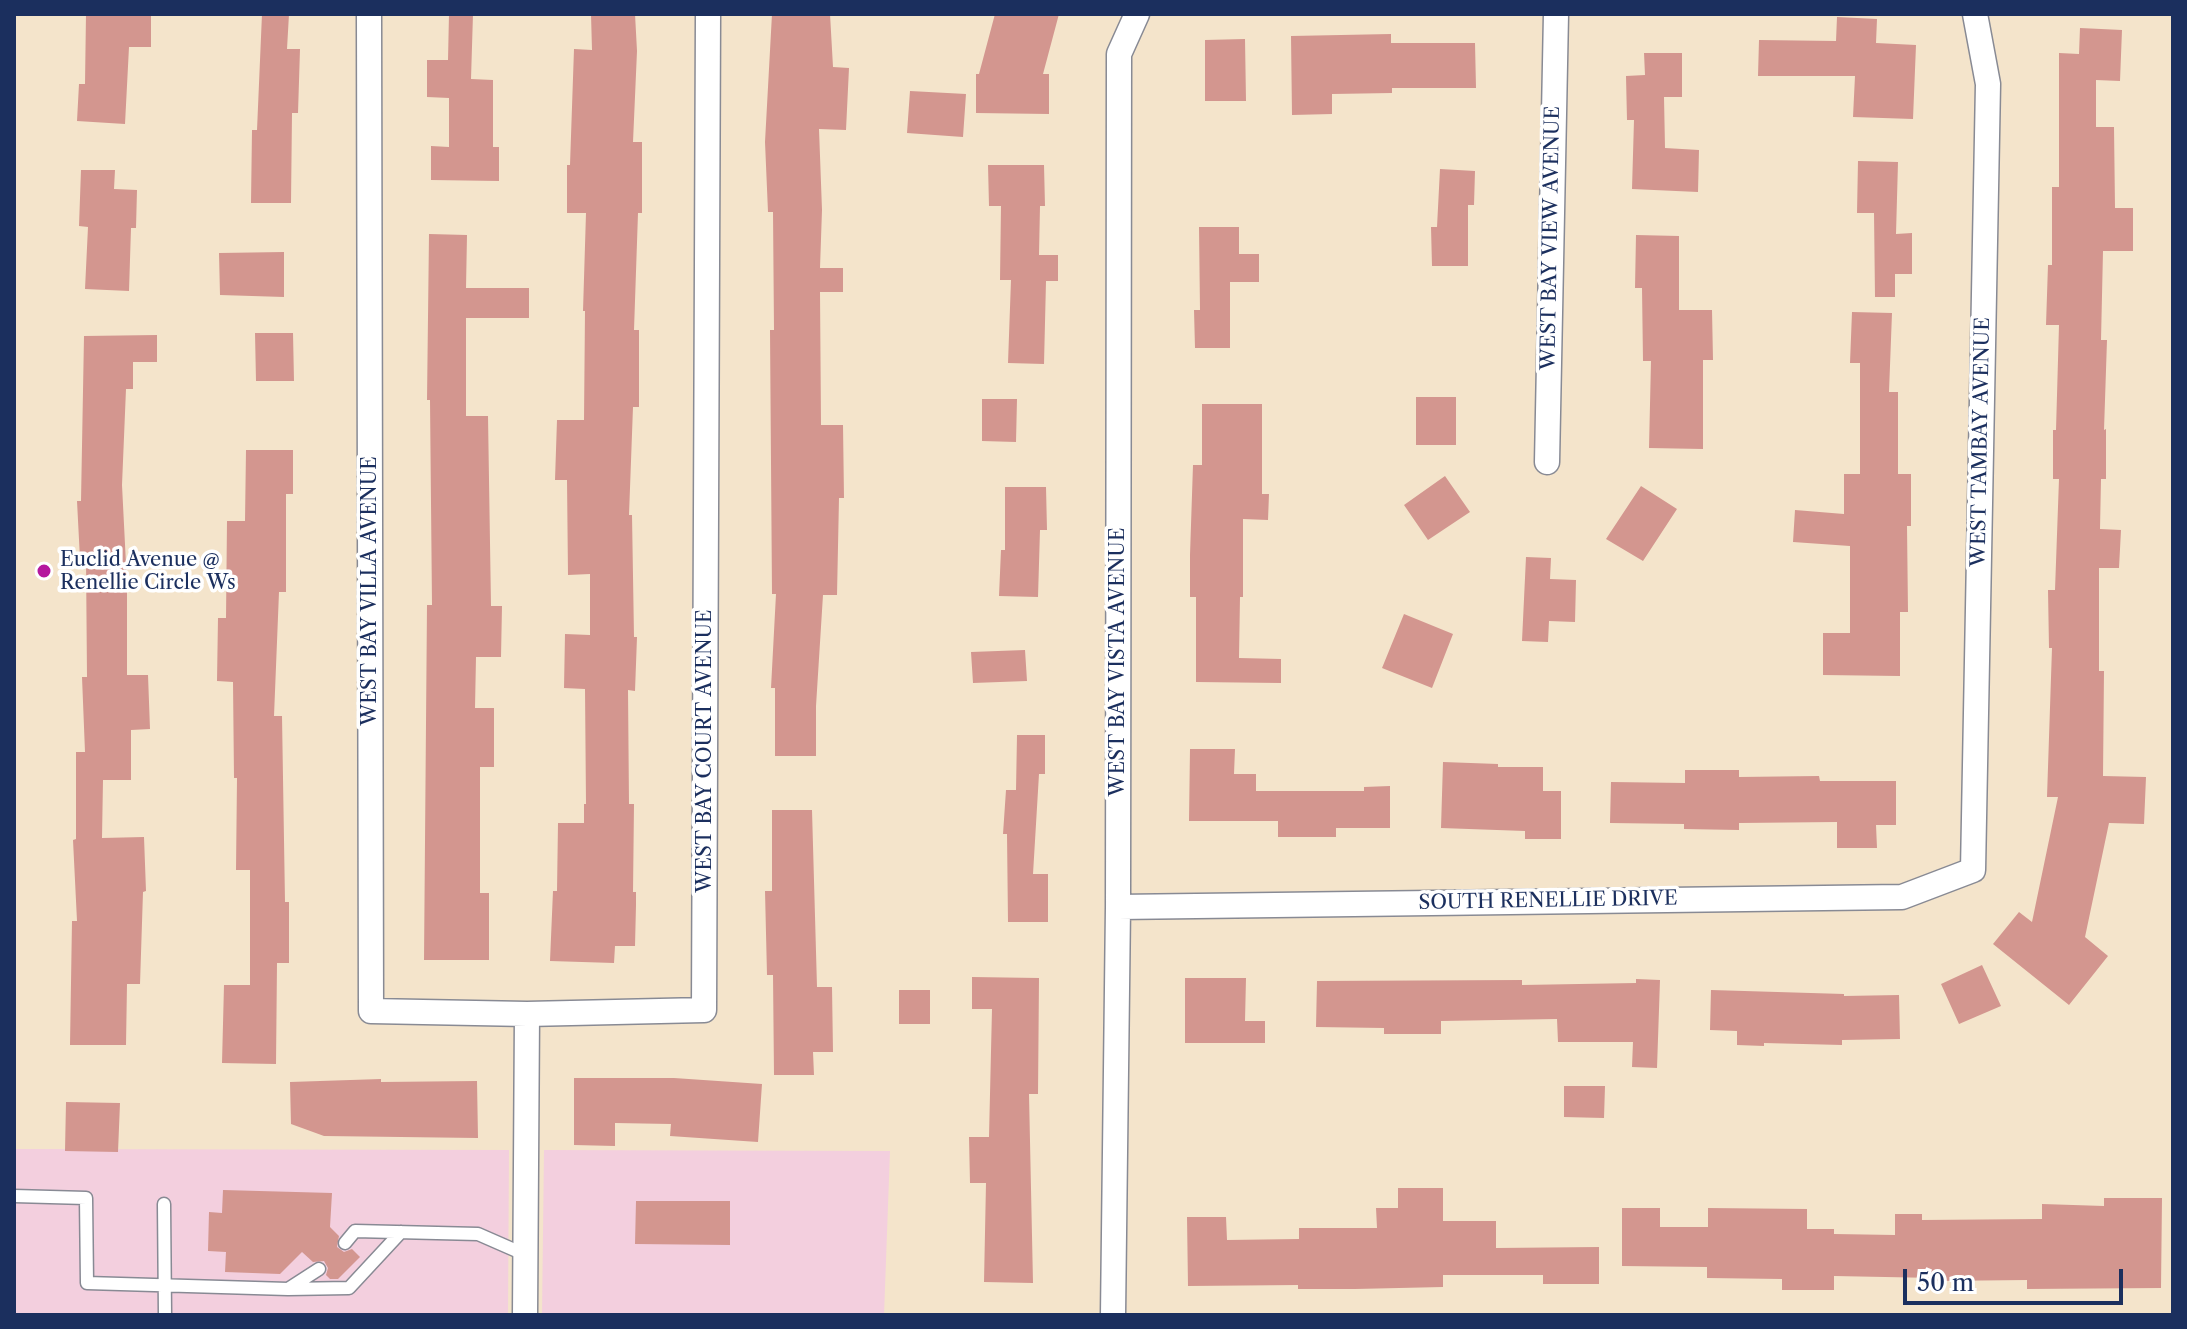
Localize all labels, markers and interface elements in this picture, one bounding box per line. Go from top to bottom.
street label: WEST BAY VIEW AVENUE [1537,106,1565,370]
street label: WEST TAMBAY AVENUE [1967,317,1995,567]
street label: WEST BAY VILLA AVENUE [358,456,382,726]
street label: WEST BAY VISTA AVENUE [1106,527,1130,797]
place label: Euclid Avenue @ Renellie Circle Ws [60,548,236,595]
marker: Euclid Avenue @ Renellie Circle Ws [35,562,53,580]
street label: WEST BAY COURT AVENUE [693,609,717,893]
street label: SOUTH RENELLIE DRIVE [1418,887,1678,915]
scale bar [1907,1253,2127,1303]
text: 50 m [1917,1268,1974,1297]

